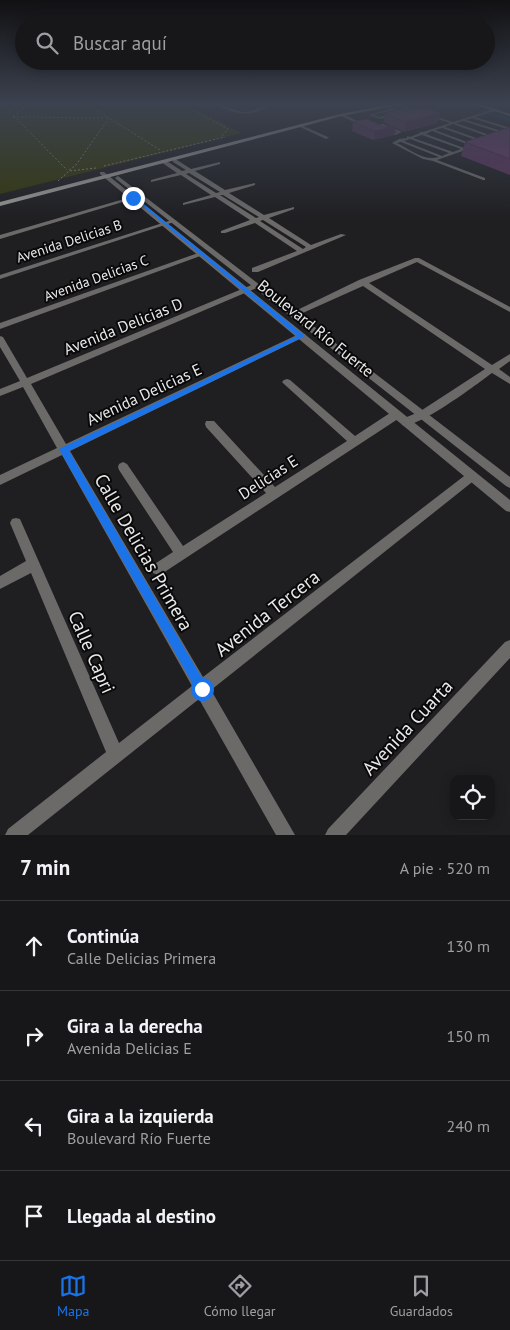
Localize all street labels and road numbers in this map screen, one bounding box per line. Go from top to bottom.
street label: Avenida Delicias B [14,215,124,267]
street label: Avenida Delicias C [41,251,151,305]
street label: Boulevard Río Fuerte [254,275,378,381]
street label: Avenida Delicias D [60,293,186,359]
street label: Avenida Delicias E [83,359,205,429]
street label: Delicias E [235,450,301,504]
street label: Calle Delicias Primera [89,469,199,635]
street label: Avenida Tercera [210,565,324,661]
street label: Calle Capri [63,607,121,697]
street label: Avenida Cuarta [357,674,457,780]

